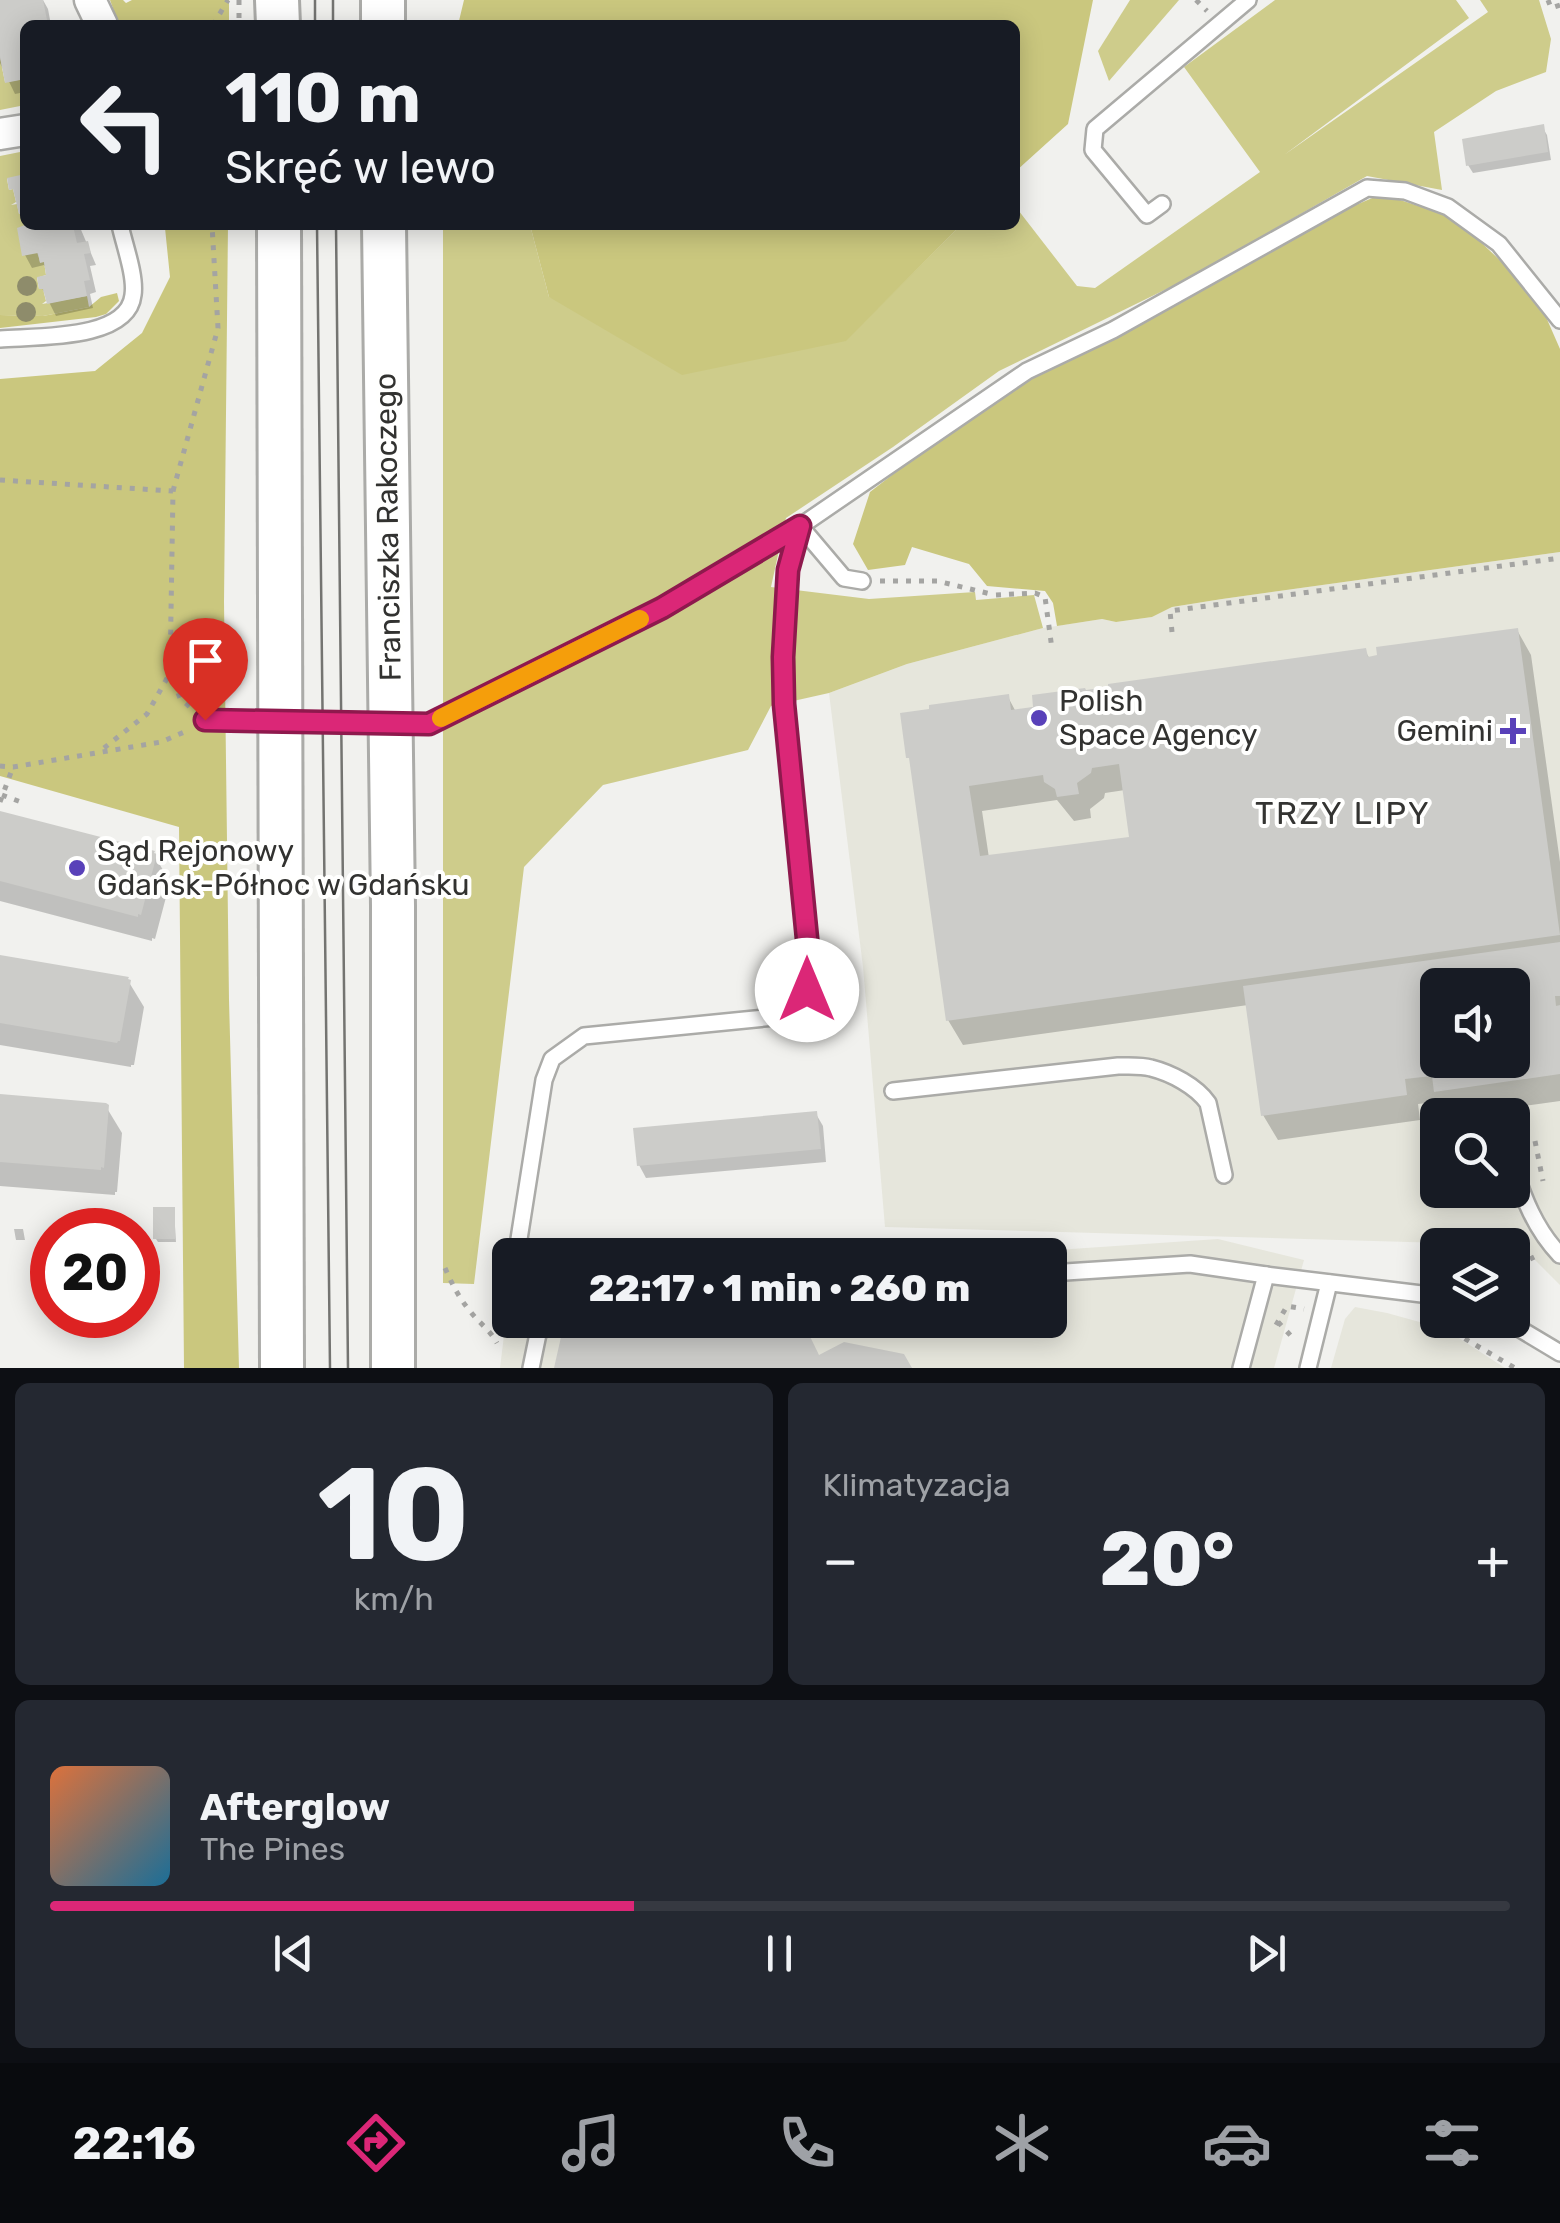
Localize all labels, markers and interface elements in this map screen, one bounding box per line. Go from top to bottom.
text: 110 m [225,57,421,140]
icon: left [60,60,190,190]
text: Skręć w lewo [225,141,496,194]
street label: Franciszka Rakoczego [367,373,409,681]
pin [163,618,248,721]
icon: arrive [178,633,233,688]
place label: Polish Space Agency [1059,683,1257,753]
marker: Polish Space Agency [1028,707,1050,729]
place label: Gemini [1396,713,1493,749]
marker: Gemini [1502,720,1524,742]
district label: TRZY LIPY [1255,794,1431,832]
place label: Sąd Rejonowy Gdańsk-Północ w Gdańsku [97,833,470,903]
marker: Sąd Rejonowy Gdańsk-Północ w Gdańsku [66,857,88,879]
position arrow [755,938,859,1042]
map controls [1420,968,1530,1338]
button: sound [1420,968,1530,1078]
button: search [1420,1098,1530,1208]
speed limit sign: 20 [30,1208,160,1338]
button: layers [1420,1228,1530,1338]
text: 22:17 · 1 min · 260 m [589,1265,970,1311]
text: 10 [317,1437,470,1592]
text: Klimatyzacja [823,1466,1011,1504]
text: 20° [1100,1515,1234,1604]
text: − [823,1528,858,1593]
text: + [1476,1528,1510,1593]
text: km/h [354,1580,434,1618]
text: Afterglow [200,1784,390,1830]
text: The Pines [200,1830,345,1868]
icon: previous [266,1926,321,1981]
icon: pause [752,1926,807,1981]
icon: next [1239,1926,1294,1981]
icon: directions [341,2108,411,2178]
icon: music [556,2108,626,2178]
icon: phone [772,2108,842,2178]
icon: climate [987,2108,1057,2178]
icon: car [1202,2108,1272,2178]
icon: filters [1417,2108,1487,2178]
text: 22:16 [73,2117,196,2170]

